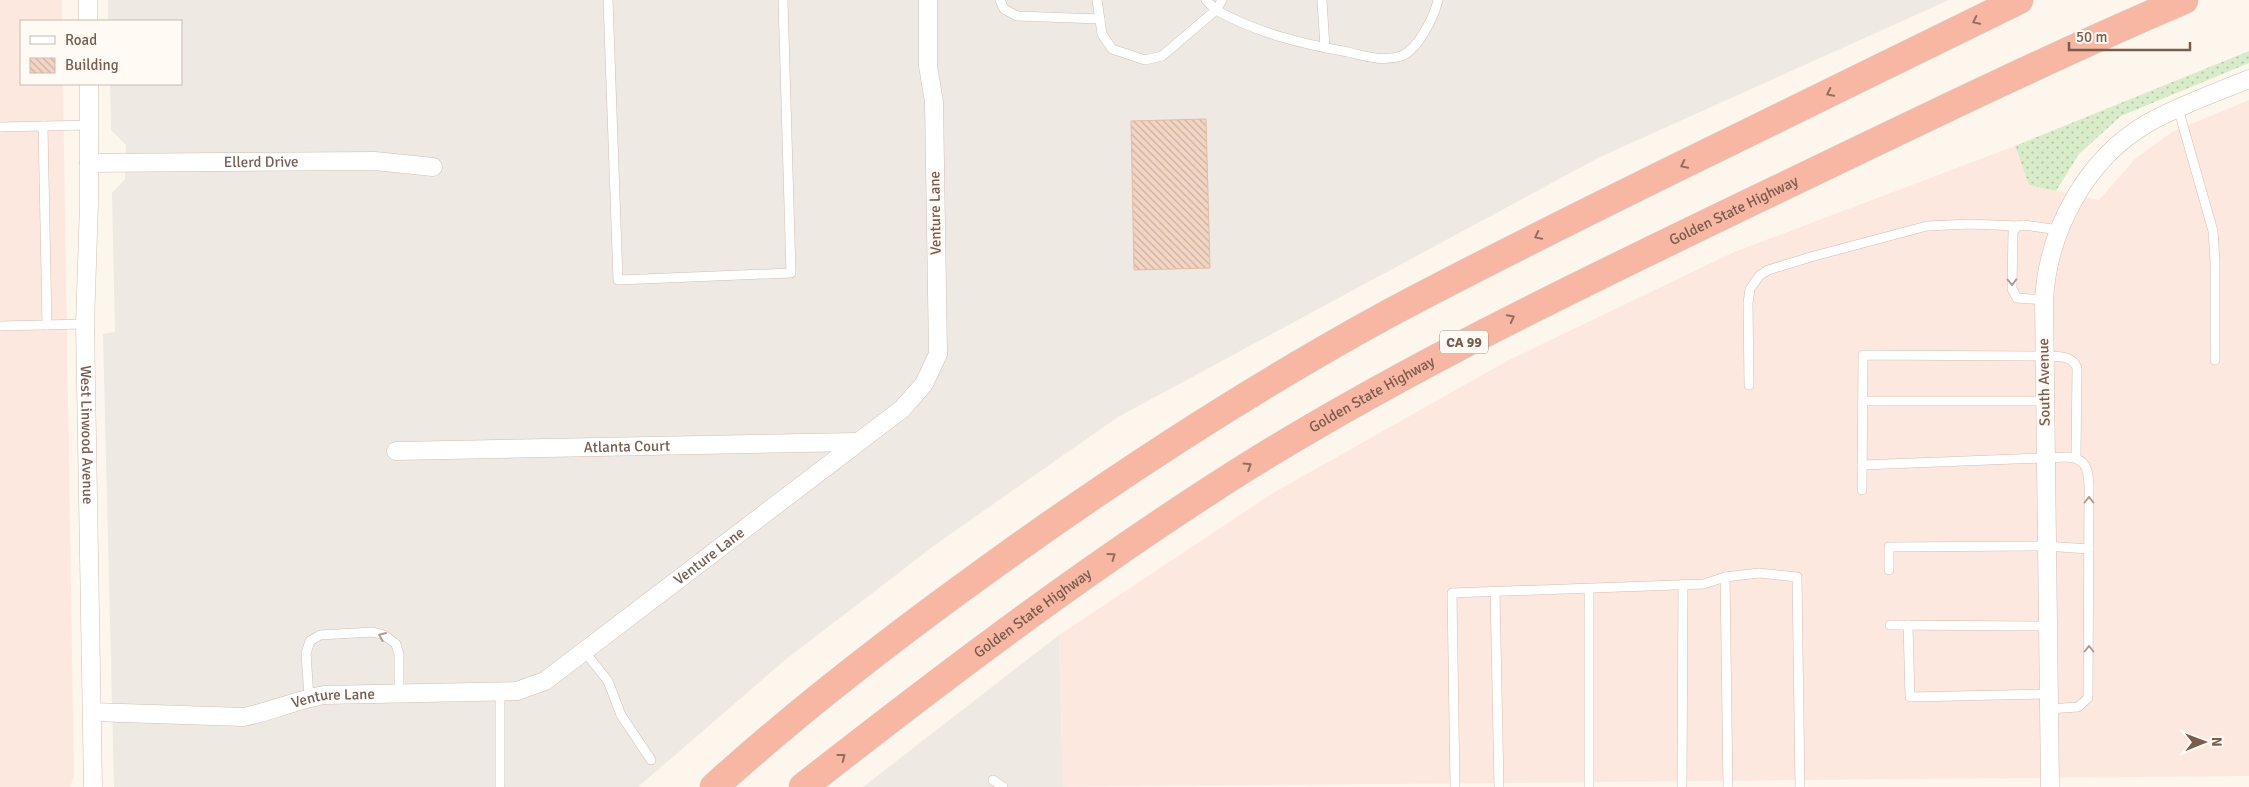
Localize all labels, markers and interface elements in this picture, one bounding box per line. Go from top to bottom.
one-way arrow [1972,15,1981,25]
legend [20,20,182,85]
scale bar [2069,20,2190,52]
text: 50 m [2076,28,2107,46]
text: Road [65,31,97,49]
text: Building [65,56,119,74]
one-way arrow [1826,87,1835,97]
street label: Ellerd Drive [224,153,298,171]
one-way arrow [1680,158,1689,169]
street label: Venture Lane [925,171,945,255]
street label: Golden State Highway [1666,172,1801,249]
one-way arrow [1534,230,1543,240]
one-way arrow [2007,278,2017,286]
one-way arrow [1506,314,1515,324]
road number: CA 99 [1440,331,1488,354]
street label: South Avenue [2034,338,2054,426]
street label: Golden State Highway [1306,352,1438,436]
street label: West Linwood Avenue [77,365,97,505]
street label: Atlanta Court [583,437,670,456]
one-way arrow [1243,463,1252,473]
one-way arrow [2084,496,2094,504]
street label: Venture Lane [670,523,748,589]
one-way arrow [1107,552,1116,562]
street label: Golden State Highway [970,564,1095,662]
one-way arrow [378,632,387,642]
one-way arrow [2084,645,2094,653]
street label: Venture Lane [289,685,375,712]
north arrow [2179,717,2229,767]
text: N [2208,737,2225,747]
one-way arrow [836,754,845,763]

